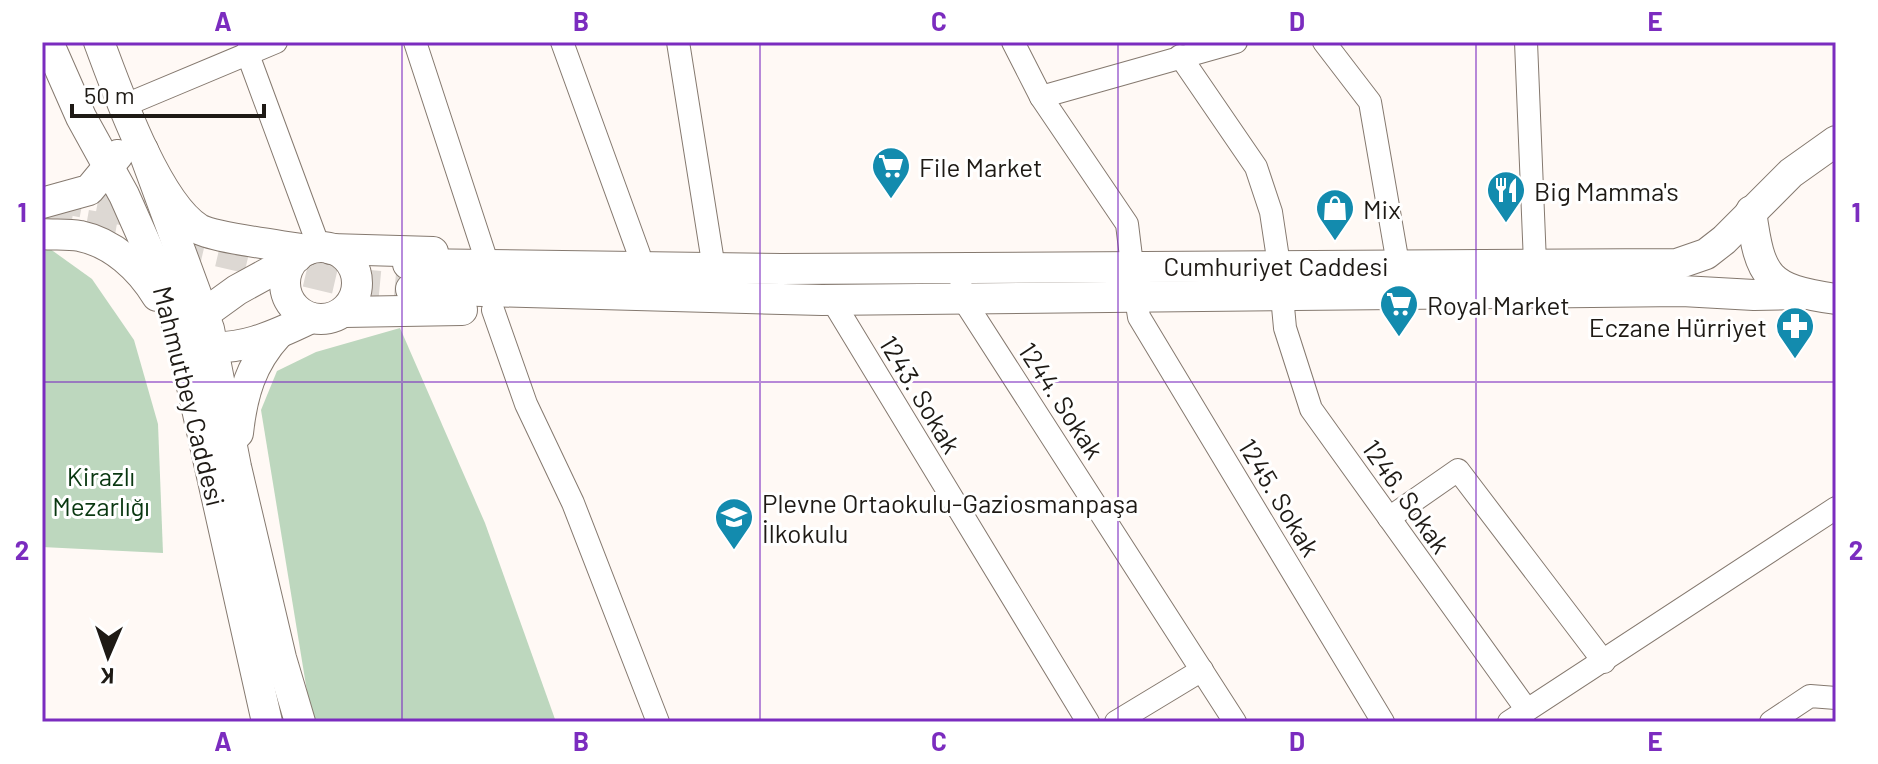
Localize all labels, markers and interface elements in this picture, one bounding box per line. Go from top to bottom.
text: A [214,5,232,36]
text: B [573,5,589,36]
text: C [931,5,947,36]
text: D [1289,5,1305,36]
text: E [1647,5,1663,36]
scale bar [72,68,264,118]
text: 50 m [84,80,135,109]
supermarket icon: File Market [870,145,912,200]
place label: File Market [919,151,1042,182]
restaurant icon: Big Mamma's [1485,169,1527,224]
place label: Big Mamma's [1534,175,1679,206]
shop icon: Mix [1314,187,1356,242]
place label: Mix [1363,193,1401,224]
text: 1 [17,196,27,227]
text: 1 [1851,196,1861,227]
street label: Cumhuriyet Caddesi [1163,250,1389,281]
street label: Mahmutbey Caddesi [148,283,232,509]
supermarket icon: Royal Market [1378,283,1420,338]
place label: Royal Market [1427,289,1570,320]
pharmacy icon: Eczane Hürriyet [1774,305,1816,360]
place label: Eczane Hürriyet [1589,311,1767,342]
street label: 1243. Sokak [874,330,968,458]
street label: 1244. Sokak [1013,336,1111,464]
street label: 1245. Sokak [1233,433,1327,561]
street label: 1246. Sokak [1357,433,1457,559]
park label: Kirazlı Mezarlığı [52,460,150,521]
place label: Plevne Ortaokulu-Gaziosmanpaşa İlkokulu [762,487,1138,548]
school or university icon: Plevne Ortaokulu-Gaziosmanpaşa İlkokulu [713,496,755,551]
text: 2 [15,534,29,565]
text: 2 [1849,534,1863,565]
north arrow [68,616,148,696]
text: K [100,664,115,690]
text: A [214,725,232,756]
text: B [573,725,589,756]
text: C [931,725,947,756]
text: D [1289,725,1305,756]
text: E [1647,725,1663,756]

